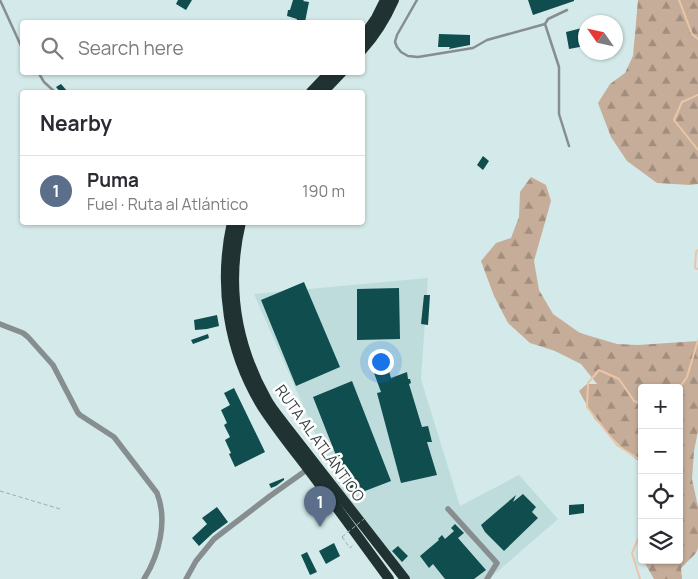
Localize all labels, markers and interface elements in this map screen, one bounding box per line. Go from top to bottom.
north arrow [578,15,623,60]
search box [20,20,365,75]
icon: search [38,34,66,62]
text: Search here [78,35,184,61]
text: Nearby [40,109,112,137]
text: Puma [87,167,139,193]
text: 1 [52,180,60,202]
text: 190 m [302,180,345,202]
text: Fuel · Ruta al Atlántico [87,193,248,215]
your location [368,349,394,375]
street label: RUTA AL ATLÁNTICO [270,380,370,506]
map controls [638,384,683,564]
button: + [638,384,683,429]
button: − [638,429,683,474]
button: locate [638,474,683,519]
pin: 1 [304,486,336,527]
button: layers [638,519,683,564]

